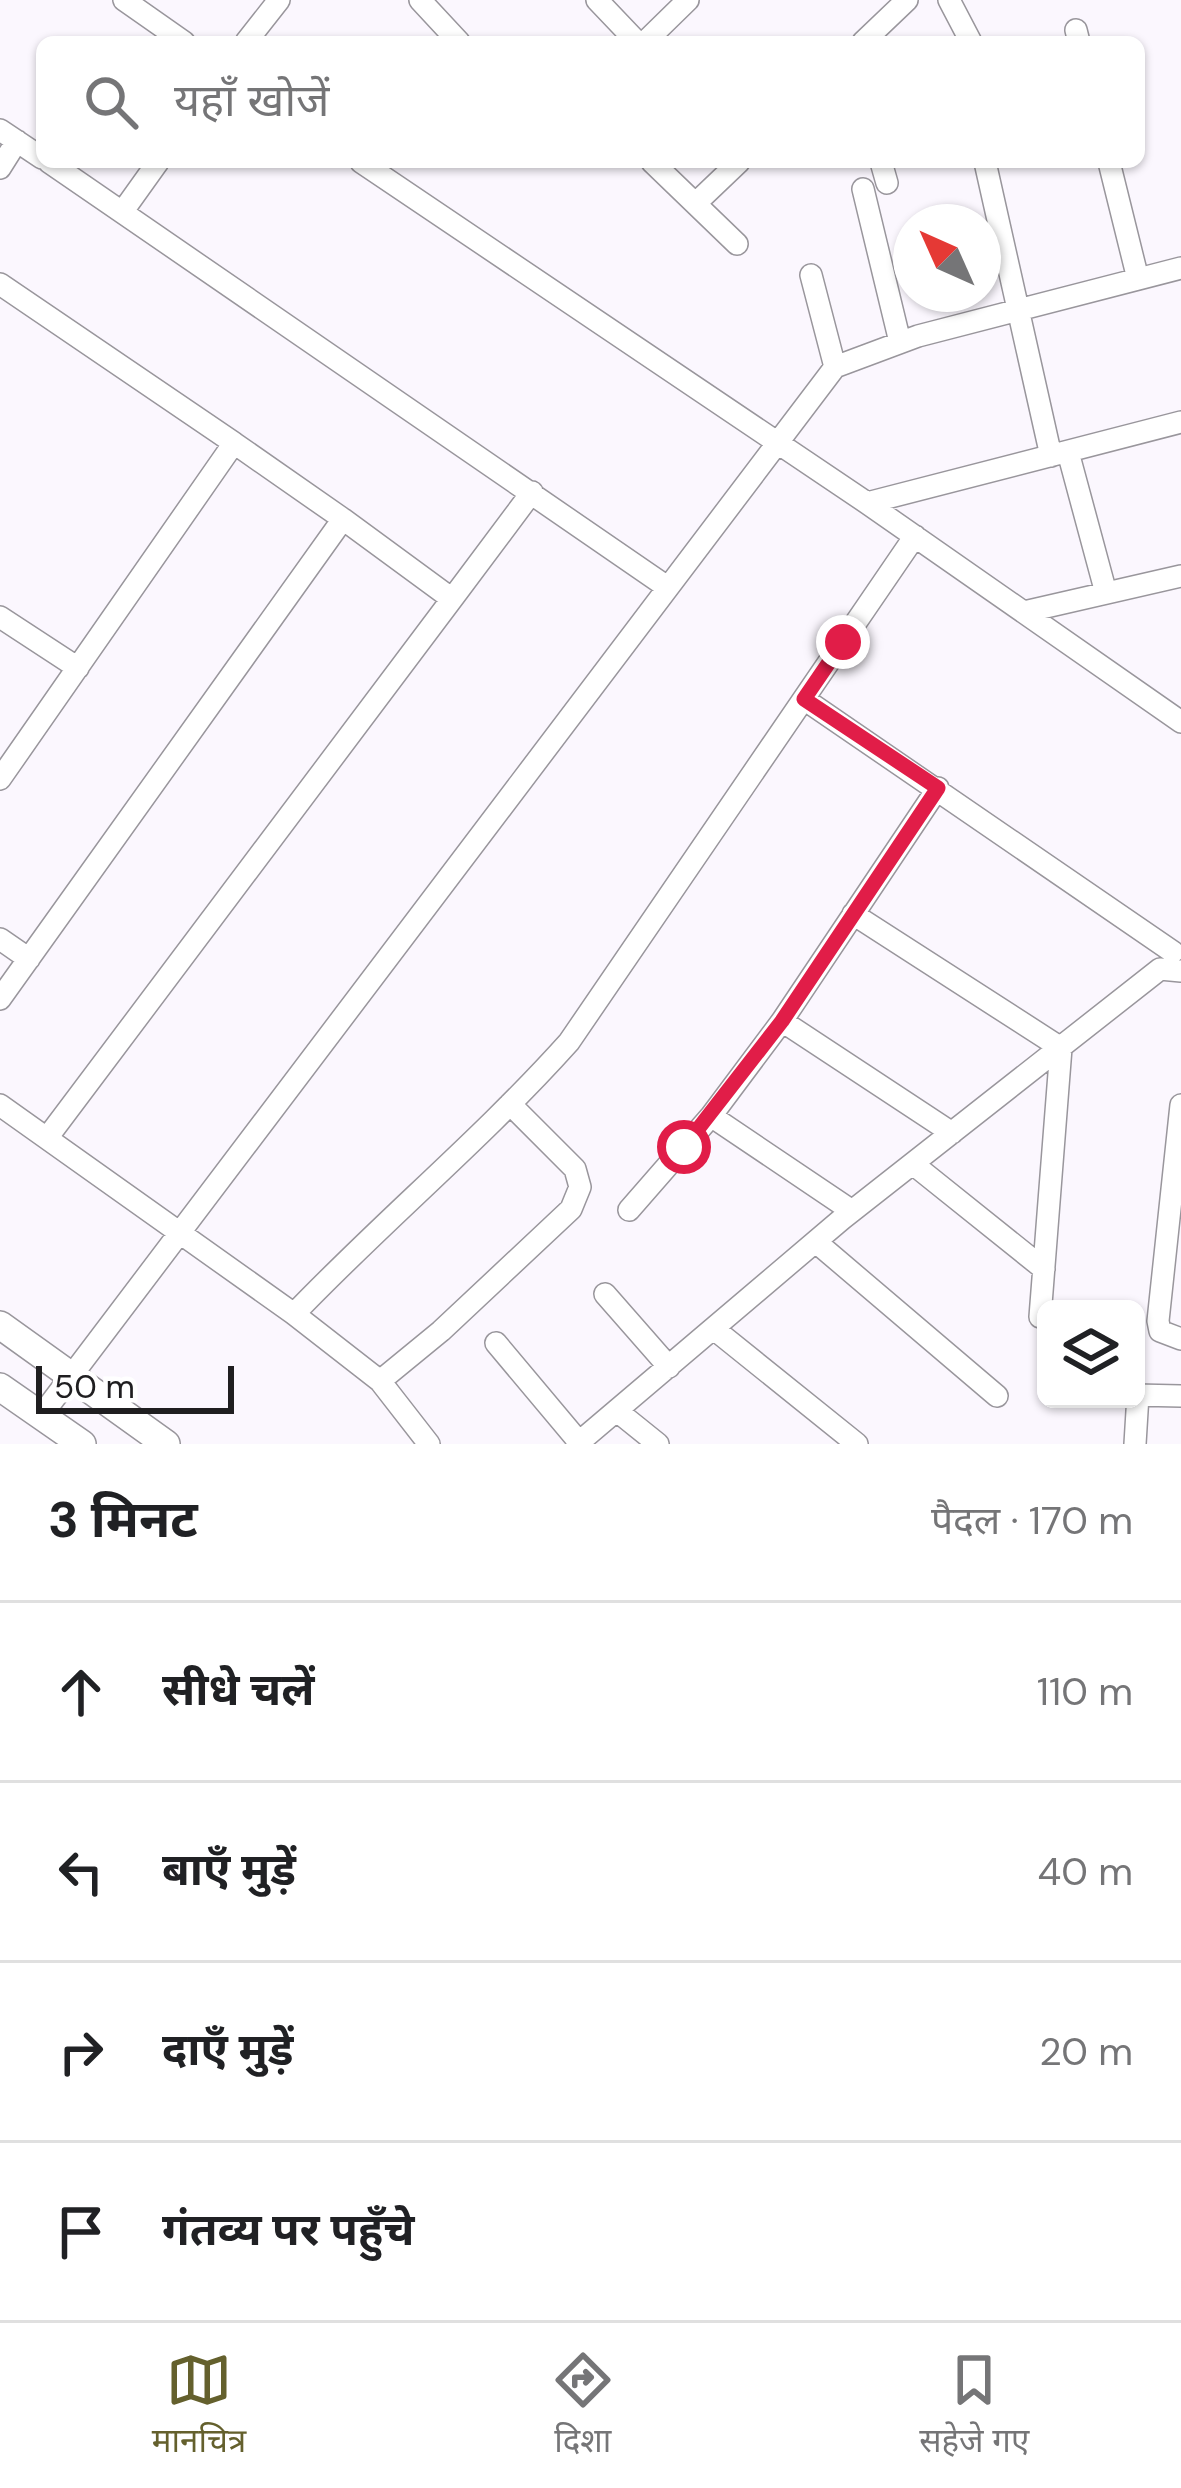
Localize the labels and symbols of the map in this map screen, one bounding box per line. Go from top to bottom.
north arrow [893,204,1001,312]
route end [816,615,870,669]
route start [657,1120,711,1174]
scale bar [36,1360,234,1413]

